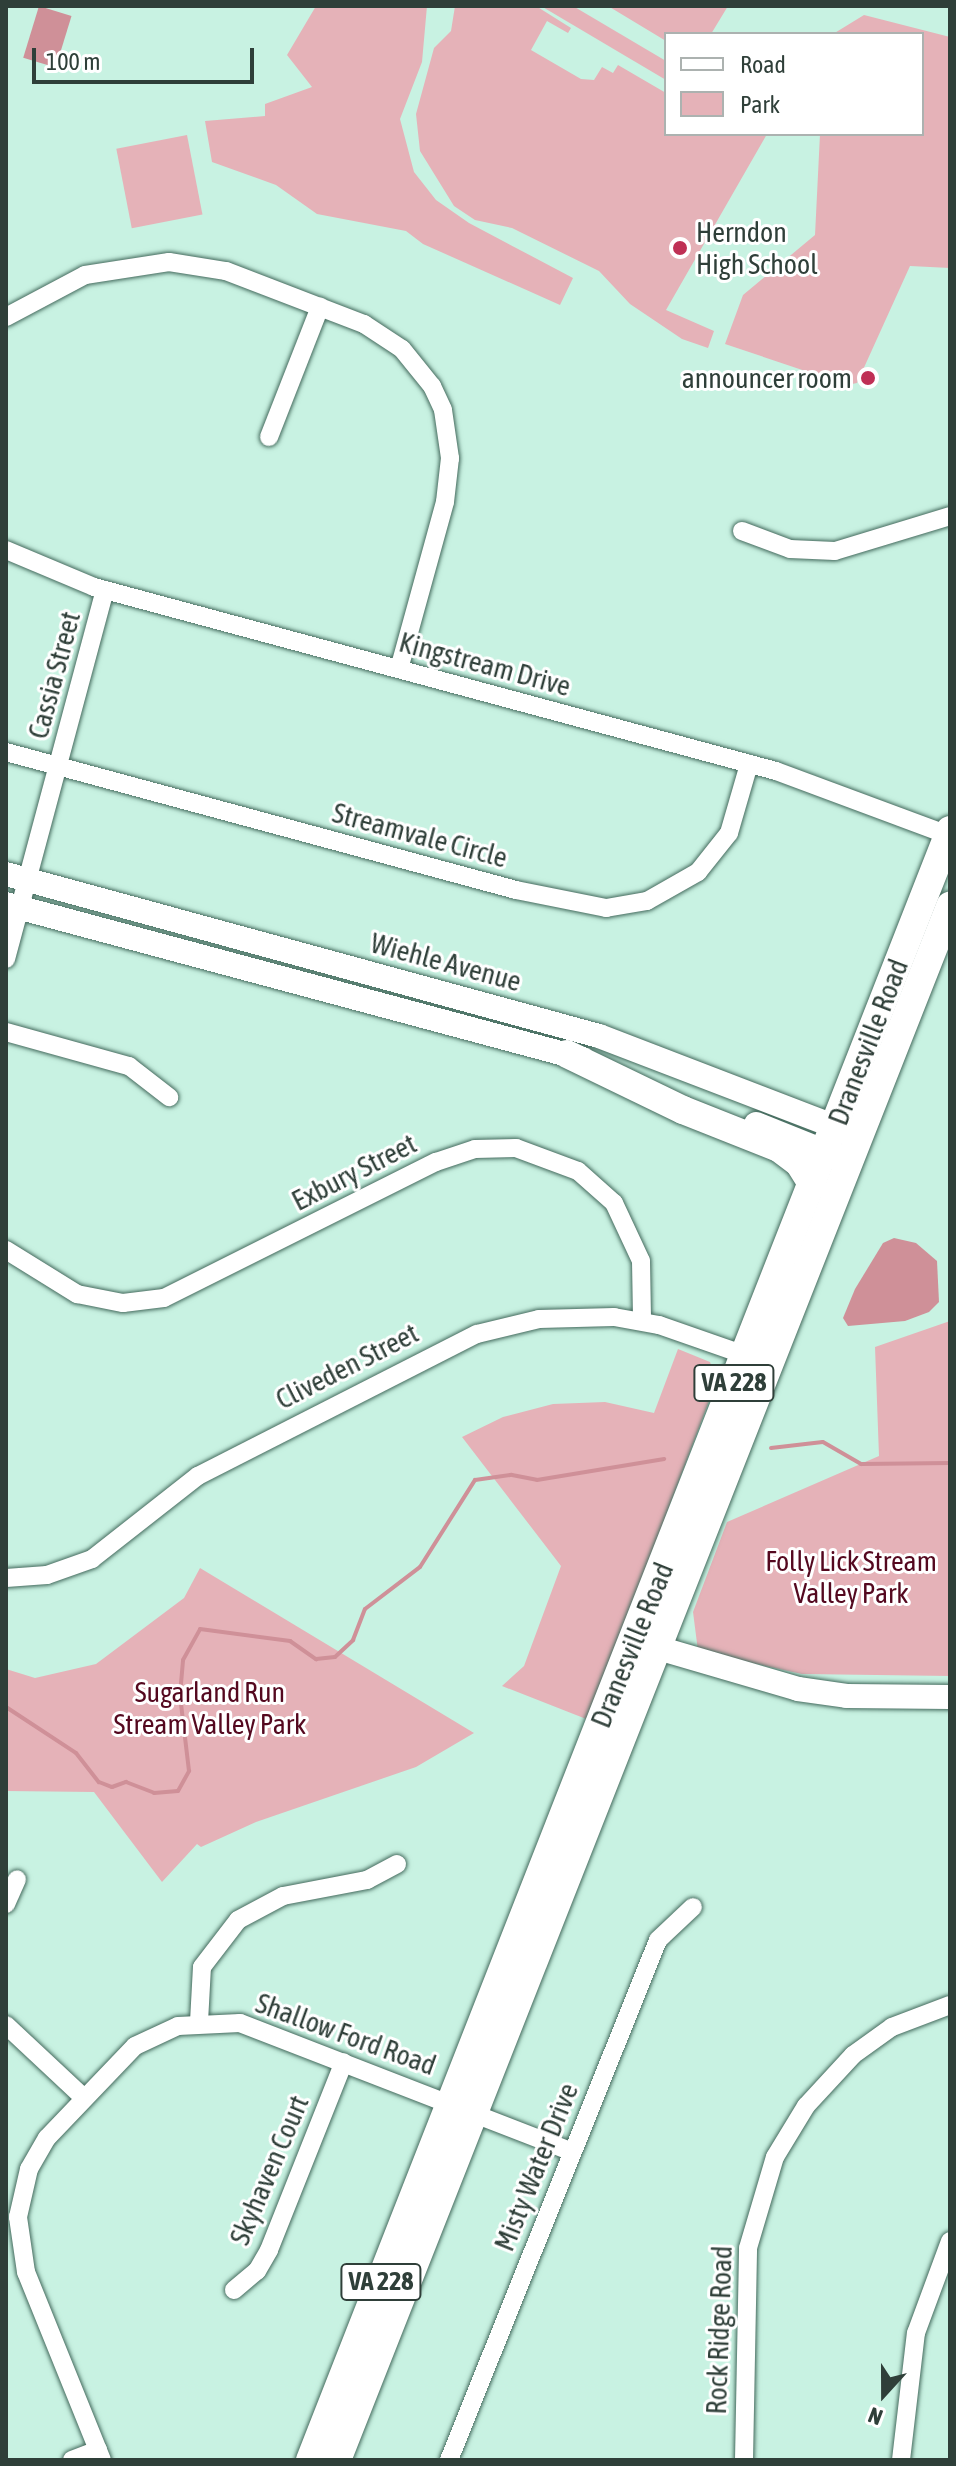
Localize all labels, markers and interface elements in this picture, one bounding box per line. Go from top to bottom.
scale bar [36,32,258,82]
legend [664,32,924,136]
text: 100 m [46,48,100,75]
text: Road [740,51,786,78]
text: Park [740,91,780,118]
place label: Herndon High School [696,215,818,281]
marker: Herndon High School [671,239,689,257]
place label: announcer room [682,361,852,395]
marker: announcer room [859,369,877,387]
street label: Cassia Street [21,608,87,742]
street label: Kingstream Drive [396,625,574,703]
street label: Streamvale Circle [329,796,511,874]
street label: Wiehle Avenue [367,926,525,998]
street label: Dranesville Road [821,954,915,1130]
street label: Exbury Street [286,1126,422,1218]
street label: Cliveden Street [270,1316,424,1416]
road number: VA 228 [692,1361,776,1405]
park label: Folly Lick Stream Valley Park [765,1544,937,1610]
street label: Dranesville Road [584,1558,680,1732]
park label: Sugarland Run Stream Valley Park [114,1675,306,1741]
street label: Shallow Ford Road [251,1986,441,2082]
street label: Misty Water Drive [487,2078,585,2256]
street label: Skyhaven Court [222,2090,316,2250]
street label: Rock Ridge Road [699,2245,739,2415]
road number: VA 228 [339,2260,423,2304]
north arrow [844,2354,924,2434]
text: N [865,2402,886,2431]

